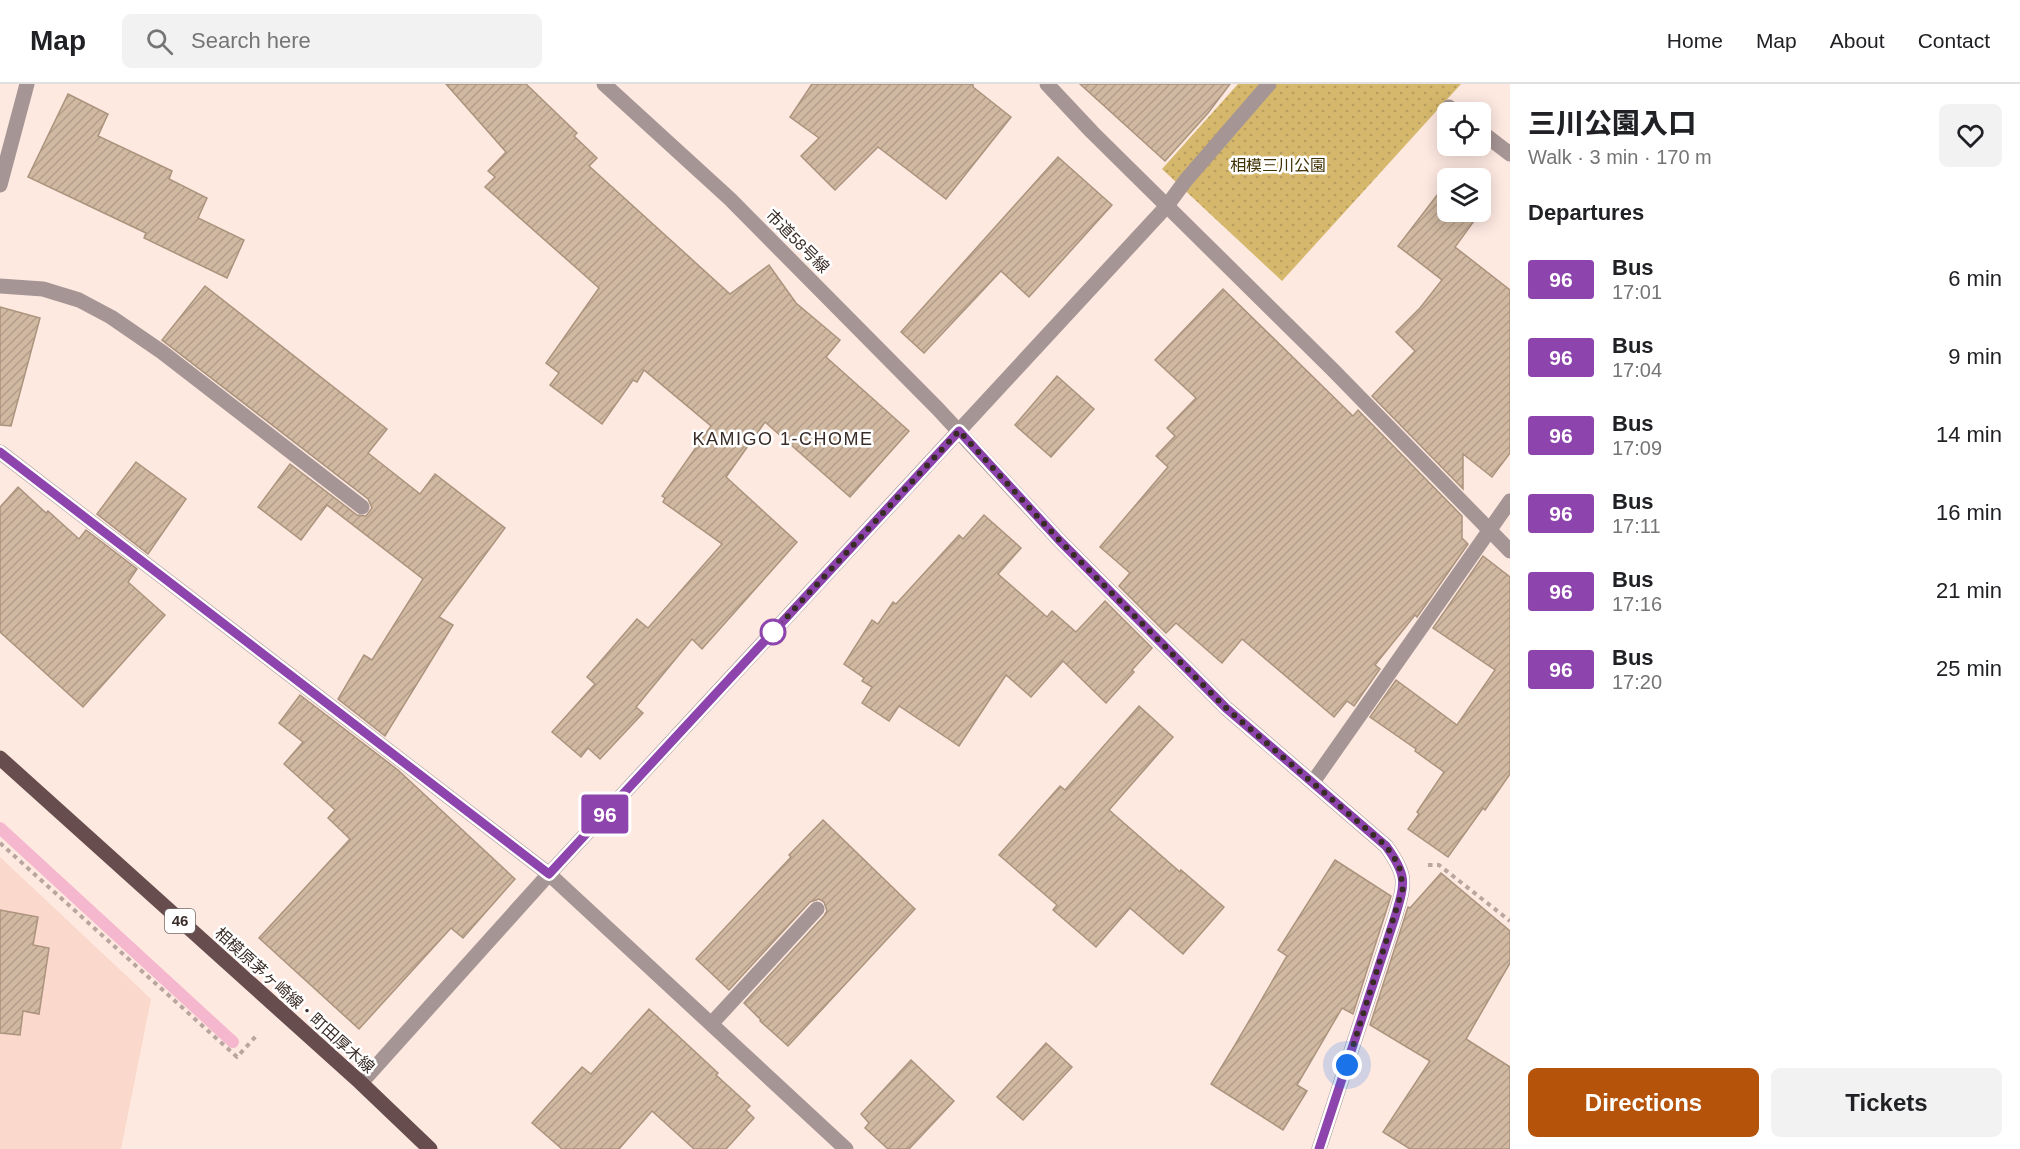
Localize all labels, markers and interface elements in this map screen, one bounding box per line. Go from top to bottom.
search box [122,14,542,68]
text: Map [30,25,86,56]
icon: search [143,25,176,58]
text: Search here [191,28,311,53]
text: Home [1667,29,1723,52]
text: Map [1756,29,1797,52]
text: About [1830,29,1885,52]
text: Contact [1918,29,1990,52]
map controls [1437,102,1491,222]
button: locate [1437,102,1491,156]
button: heart [1939,104,2002,167]
text: 三川公園入口 [1528,108,1696,139]
text: Walk · 3 min · 170 m [1528,146,1712,168]
park label: 相模三川公園 [1230,157,1326,174]
button: layers [1437,168,1491,222]
text: Departures [1528,200,1644,225]
street label: 市道58号線 [763,206,833,276]
text: Bus [1612,255,1654,280]
text: 6 min [1948,266,2002,291]
text: 96 [1549,268,1573,291]
text: 17:01 [1612,281,1662,303]
text: Bus [1612,333,1654,358]
text: 9 min [1948,344,2002,369]
text: 96 [1549,346,1573,369]
text: 17:04 [1612,359,1662,381]
text: Bus [1612,411,1654,436]
text: 14 min [1936,422,2002,447]
text: 96 [1549,424,1573,447]
district label: KAMIGO 1-CHOME [692,429,874,449]
text: 17:09 [1612,437,1662,459]
text: Bus [1612,489,1654,514]
text: 16 min [1936,500,2002,525]
text: 96 [1549,502,1573,525]
text: 17:11 [1612,515,1661,537]
text: Bus [1612,567,1654,592]
text: 21 min [1936,578,2002,603]
text: 96 [1549,580,1573,603]
text: 17:16 [1612,593,1662,615]
unlabelled marker [760,619,786,645]
text: Bus [1612,645,1654,670]
text: 25 min [1936,656,2002,681]
text: 96 [1549,658,1573,681]
text: 17:20 [1612,671,1662,693]
line badge: 96 [578,794,632,834]
text: 96 [593,803,617,826]
road number: 46 [165,909,195,933]
street label: 相模原茅ヶ崎線・町田厚木線 [212,924,378,1076]
your location [1332,1050,1362,1080]
button: Directions [1528,1068,1759,1137]
button: Tickets [1771,1068,2002,1137]

